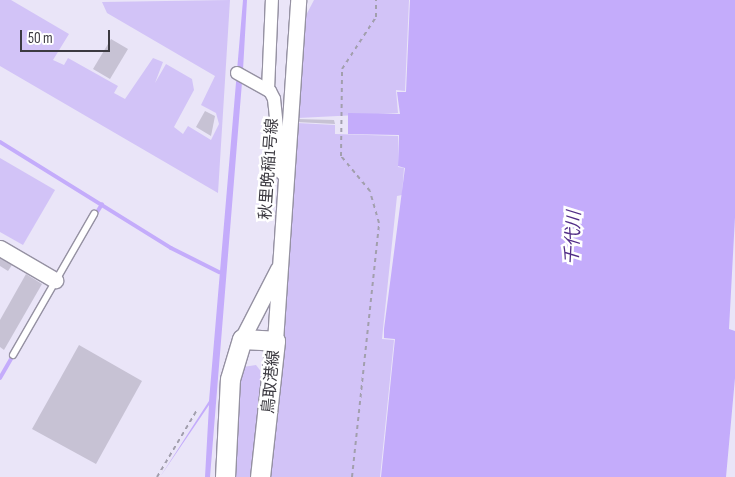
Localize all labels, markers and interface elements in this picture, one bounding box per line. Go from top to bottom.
scale bar [22,20,112,52]
text: 50 m [28,29,53,48]
street label: 秋里晩稲1号線 [257,118,283,220]
water label: 千代川 [562,210,586,266]
street label: 鳥取港線 [260,349,284,415]

